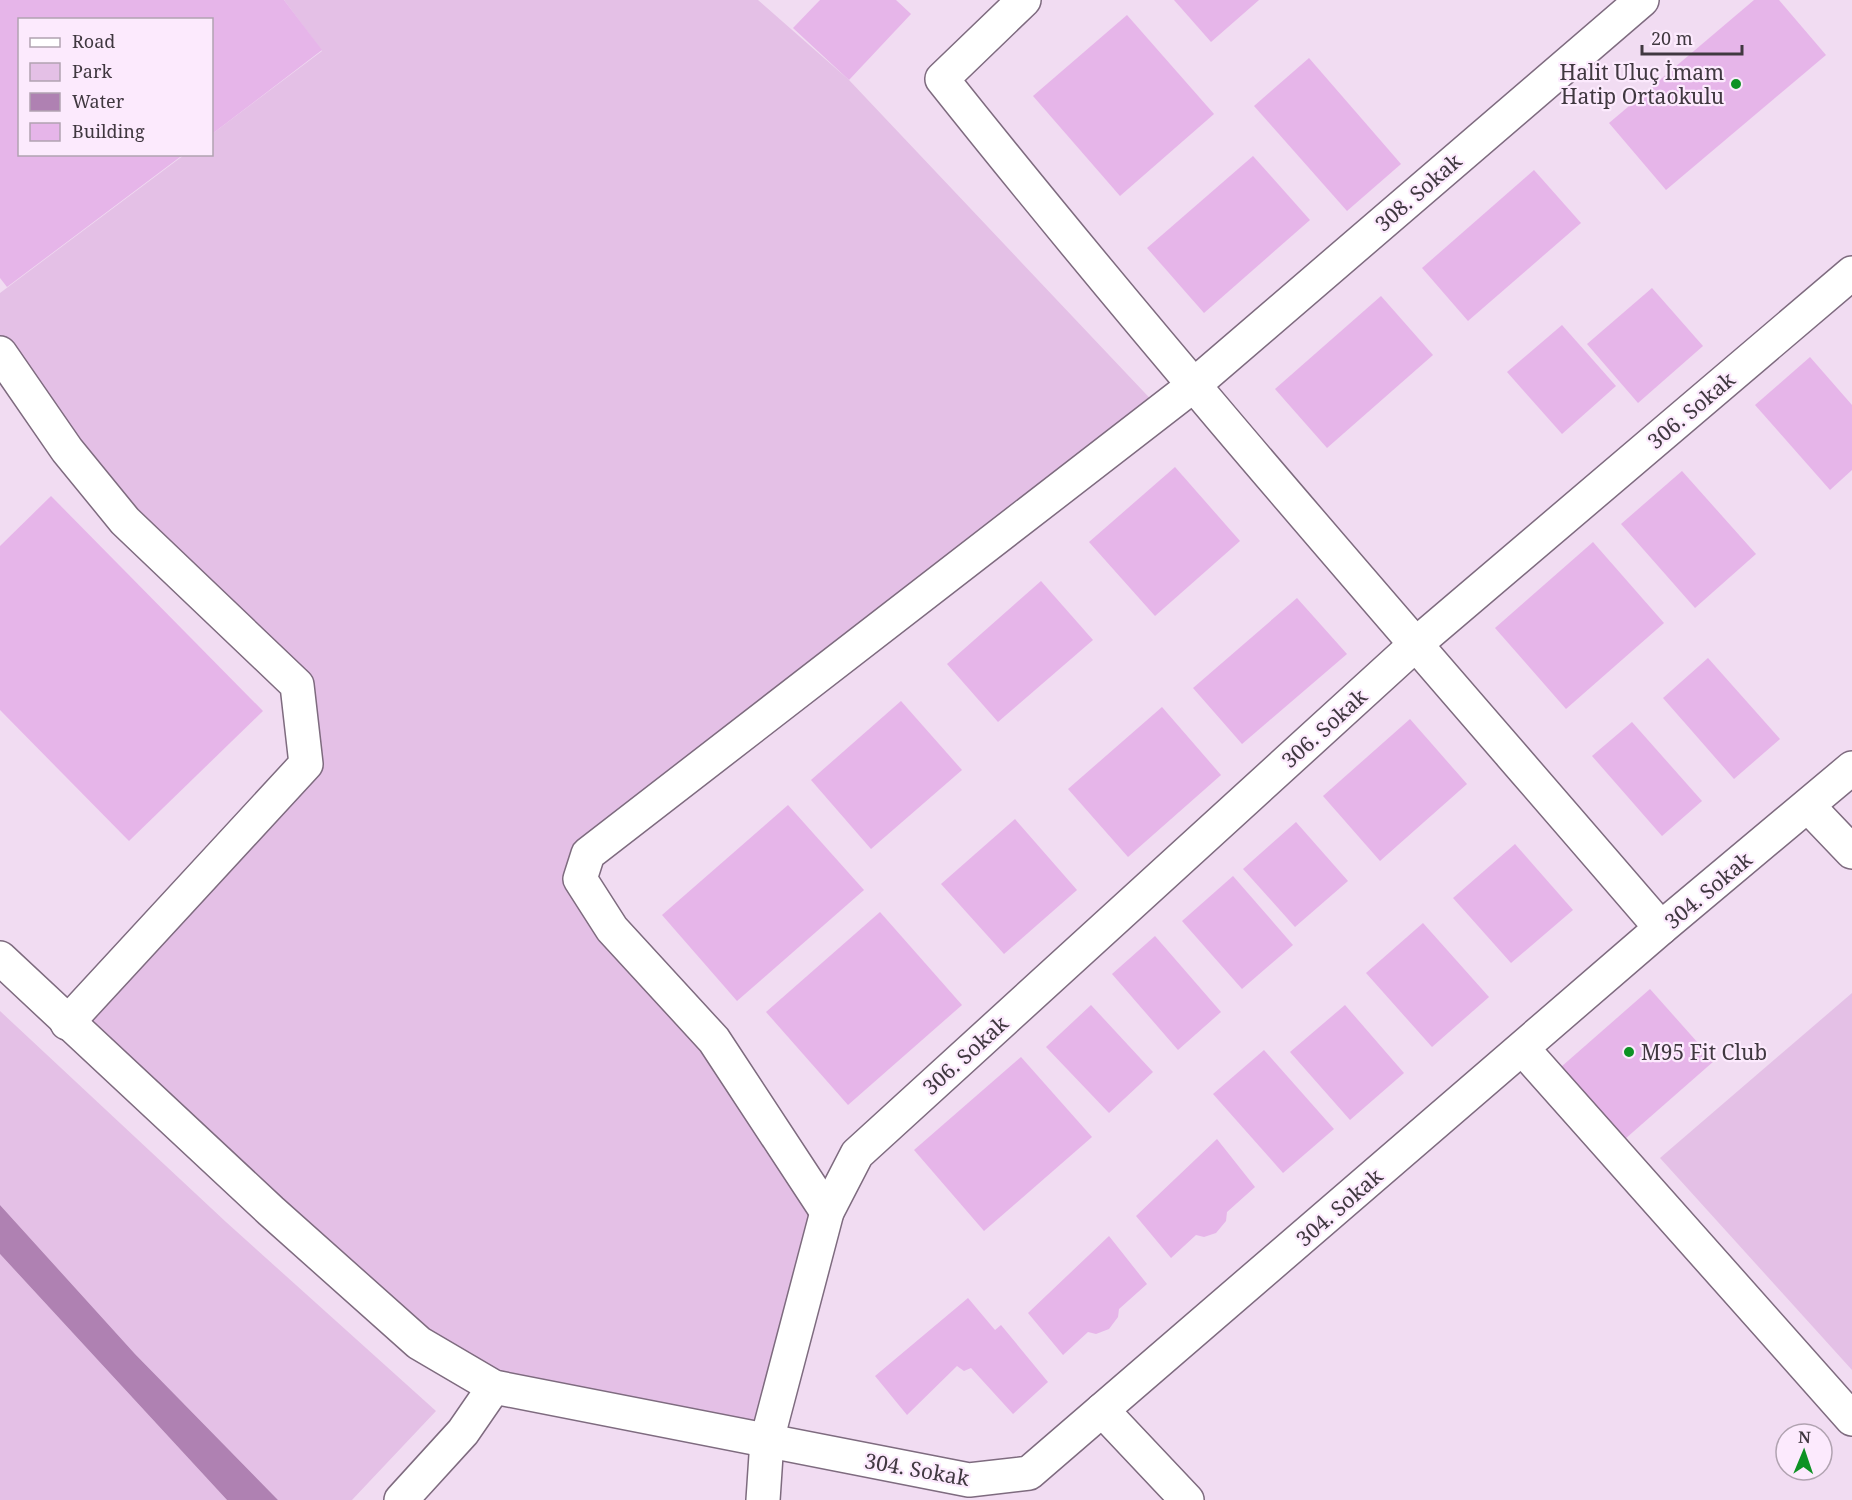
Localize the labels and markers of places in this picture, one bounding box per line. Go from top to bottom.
place label: Halit Uluç İmam Hatip Ortaokulu [1560,58,1724,110]
marker: Halit Uluç İmam Hatip Ortaokulu [1729,77,1743,91]
place label: M95 Fit Club [1641,1038,1767,1066]
marker: M95 Fit Club [1622,1045,1636,1059]

